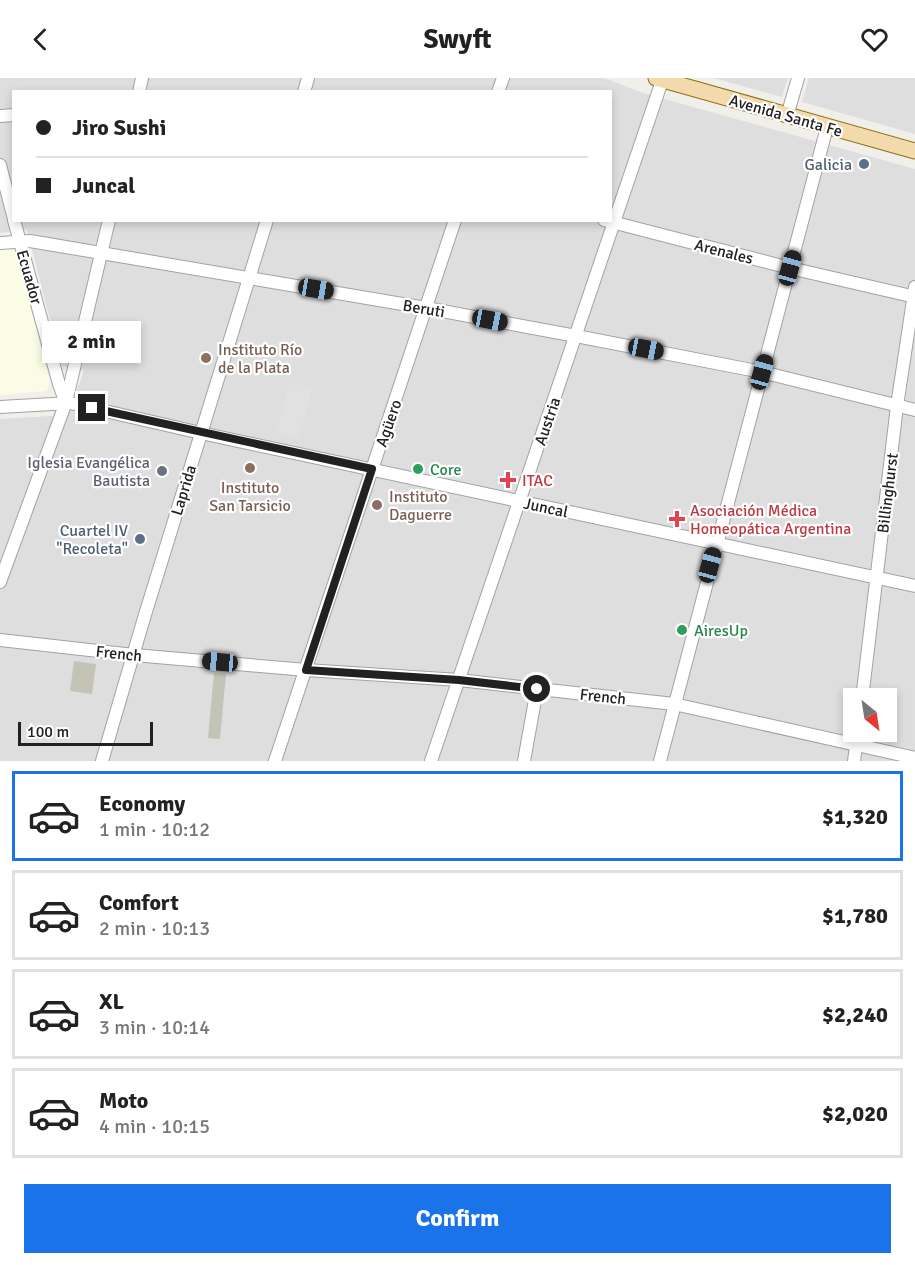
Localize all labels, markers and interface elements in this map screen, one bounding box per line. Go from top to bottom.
icon: back [24,23,57,56]
text: Swyft [424,23,491,56]
icon: heart [858,23,891,56]
street label: Avenida Santa Fe [727,90,845,142]
text: Jiro Sushi [72,114,166,141]
place label: Galicia [804,155,852,175]
marker: Galicia [857,157,871,171]
text: Juncal [72,172,135,199]
street label: Arenales [692,235,755,269]
street label: Ecuador [12,248,46,307]
car [777,248,803,288]
car [297,277,335,301]
street label: Beruti [401,295,446,323]
car [471,308,509,332]
callout: 2 min [42,321,142,363]
text: 2 min [67,329,116,354]
car [627,337,665,361]
place label: Instituto Río de la Plata [218,340,302,378]
marker: Instituto Río de la Plata [199,351,213,365]
car [749,352,775,392]
route end [78,394,105,421]
street label: Austria [530,395,565,448]
street label: Agüero [372,397,406,450]
street label: Billinghurst [873,451,903,534]
place label: Iglesia Evangélica Bautista [27,453,150,491]
place label: Core [430,460,461,480]
marker: Instituto San Tarsicio [243,461,257,475]
marker: Core [411,462,425,476]
street label: Laprida [167,463,201,518]
marker: Iglesia Evangélica Bautista [155,464,169,478]
marker: ITAC [499,471,517,489]
place label: ITAC [522,471,553,491]
place label: Instituto San Tarsicio [209,478,291,516]
place label: Instituto Daguerre [389,487,452,525]
street label: Juncal [522,494,570,523]
marker: Instituto Daguerre [370,498,384,512]
place label: Asociación Médica Homeopática Argentina [690,501,851,539]
marker: Asociación Médica Homeopática Argentina [668,510,686,528]
place label: Cuartel IV "Recoleta" [56,521,128,559]
marker: Cuartel IV "Recoleta" [133,532,147,546]
car [697,545,723,585]
place label: AiresUp [694,621,748,641]
marker: AiresUp [675,623,689,637]
street label: French [95,642,143,666]
car [201,651,239,673]
route start [523,675,550,702]
street label: French [579,685,627,709]
north arrow [843,688,897,742]
map controls [843,688,897,742]
scale bar [18,719,153,746]
text: 100 m [27,722,69,742]
icon: car [27,789,81,843]
text: Economy [99,790,185,817]
text: $1,320 [822,803,888,830]
text: 1 min · 10:12 [99,817,210,842]
icon: car [27,888,81,942]
text: Comfort [99,889,179,916]
text: $1,780 [822,902,888,929]
text: 2 min · 10:13 [99,916,210,941]
icon: car [27,987,81,1041]
text: XL [99,988,124,1015]
text: $2,240 [822,1001,888,1028]
text: 3 min · 10:14 [99,1015,210,1040]
icon: car [27,1086,81,1140]
text: Moto [99,1087,148,1114]
text: $2,020 [822,1100,888,1127]
text: 4 min · 10:15 [99,1114,210,1139]
button: Confirm [24,1184,891,1253]

